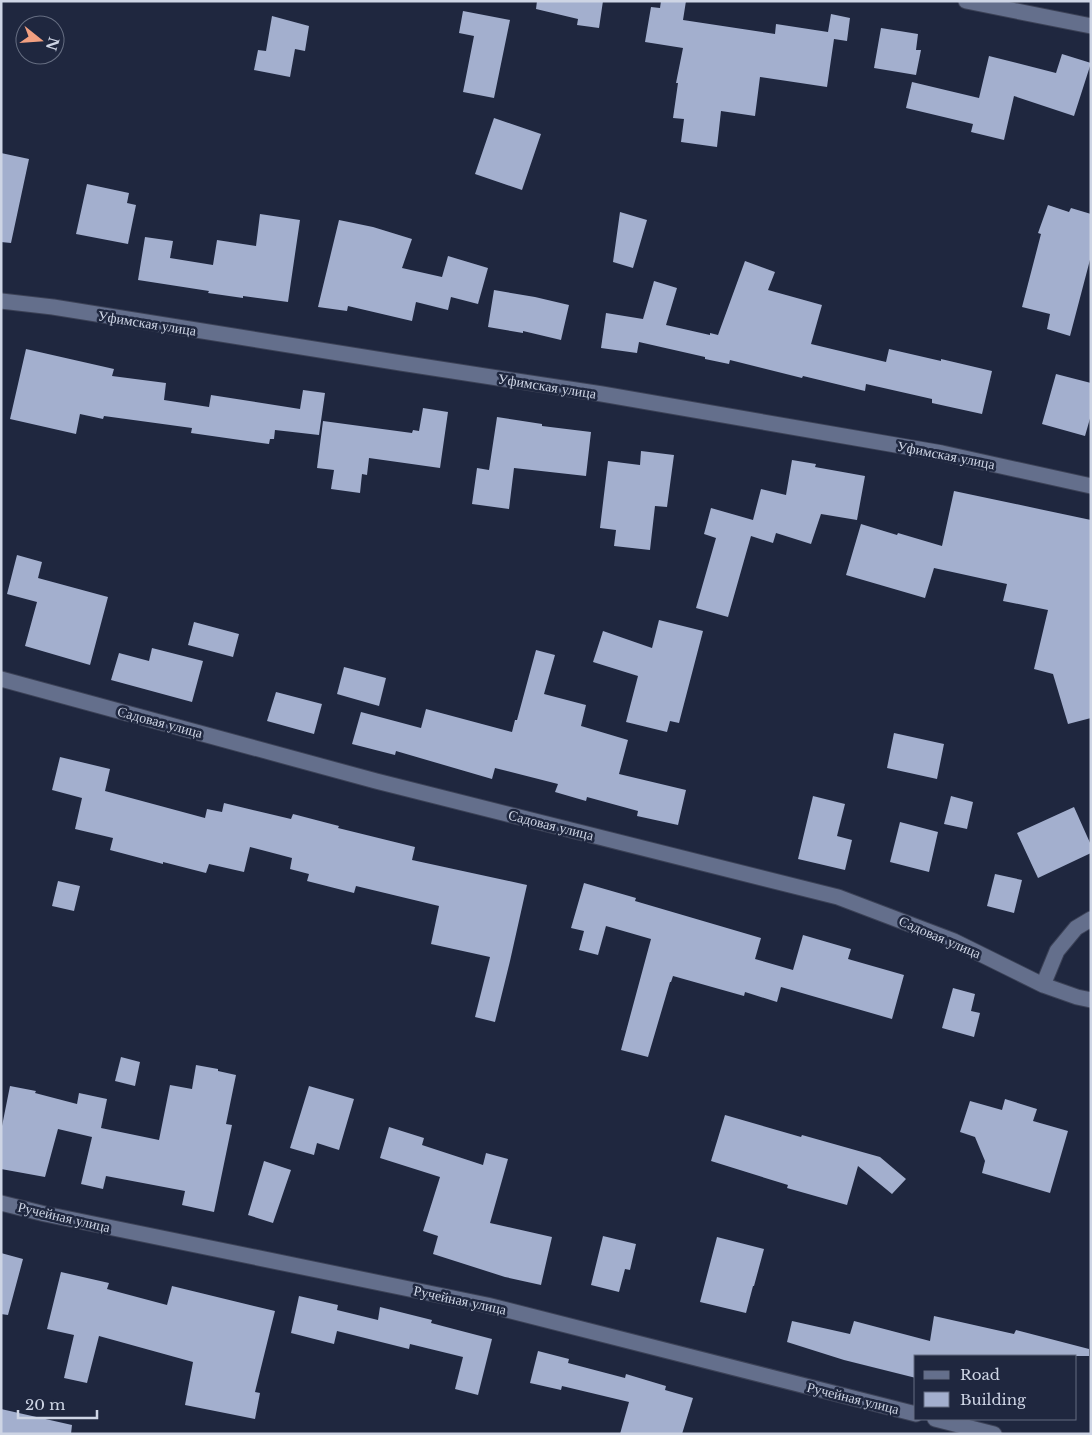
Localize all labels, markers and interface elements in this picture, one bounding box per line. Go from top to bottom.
north arrow [15,15,65,65]
text: N [42,35,63,53]
street label: Уфимская улица [97,306,198,340]
street label: Уфимская улица [497,369,598,403]
street label: Уфимская улица [896,437,997,473]
street label: Садовая улица [115,702,205,742]
street label: Садовая улица [506,806,596,844]
street label: Садовая улица [896,912,984,963]
street label: Ручейная улица [16,1198,113,1237]
street label: Ручейная улица [412,1281,509,1319]
legend [914,1355,1077,1420]
text: Road [960,1365,1000,1384]
street label: Ручейная улица [805,1378,902,1418]
scale bar [18,1388,96,1420]
text: Building [960,1390,1027,1409]
text: 20 m [25,1395,65,1414]

